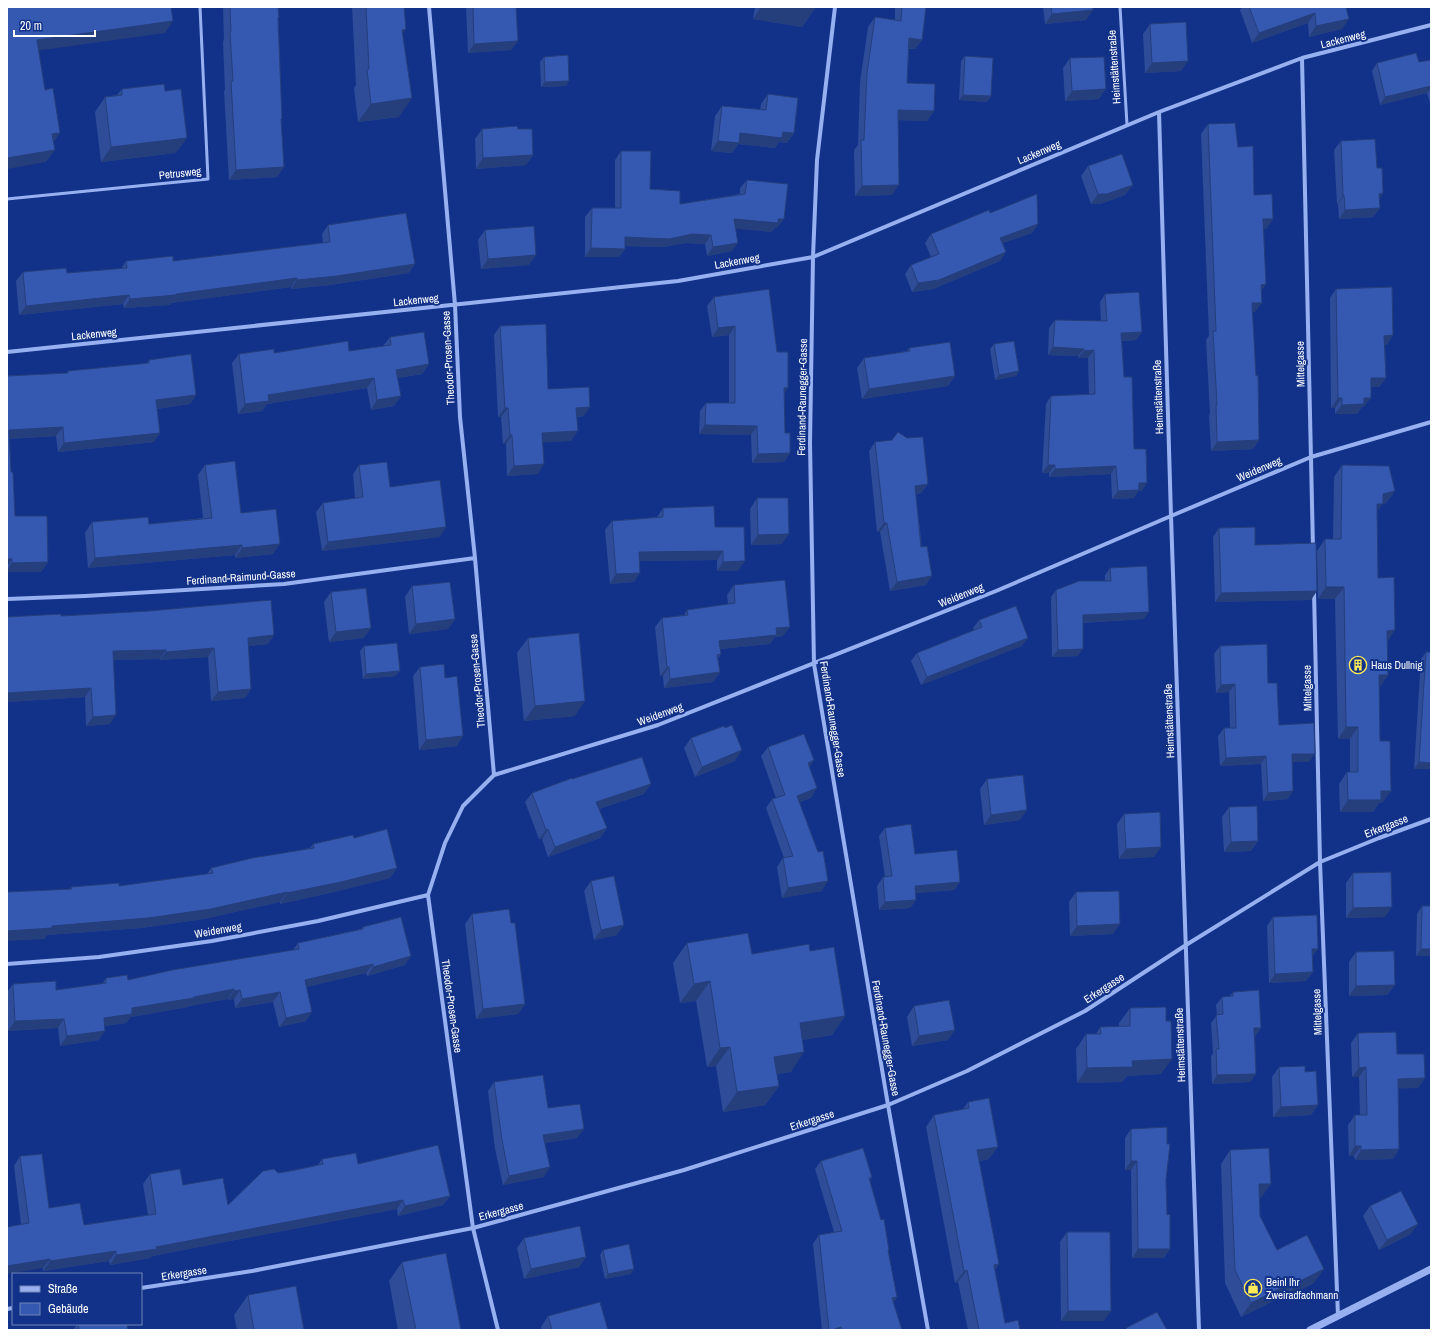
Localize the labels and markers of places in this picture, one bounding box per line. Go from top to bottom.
building icon: Haus Dullnig [1348,655,1368,675]
place label: Haus Dullnig [1371,658,1423,672]
place label: Beinl Ihr Zweiradfachmann [1266,1275,1338,1302]
shop icon: Beinl Ihr Zweiradfachmann [1243,1278,1263,1298]

